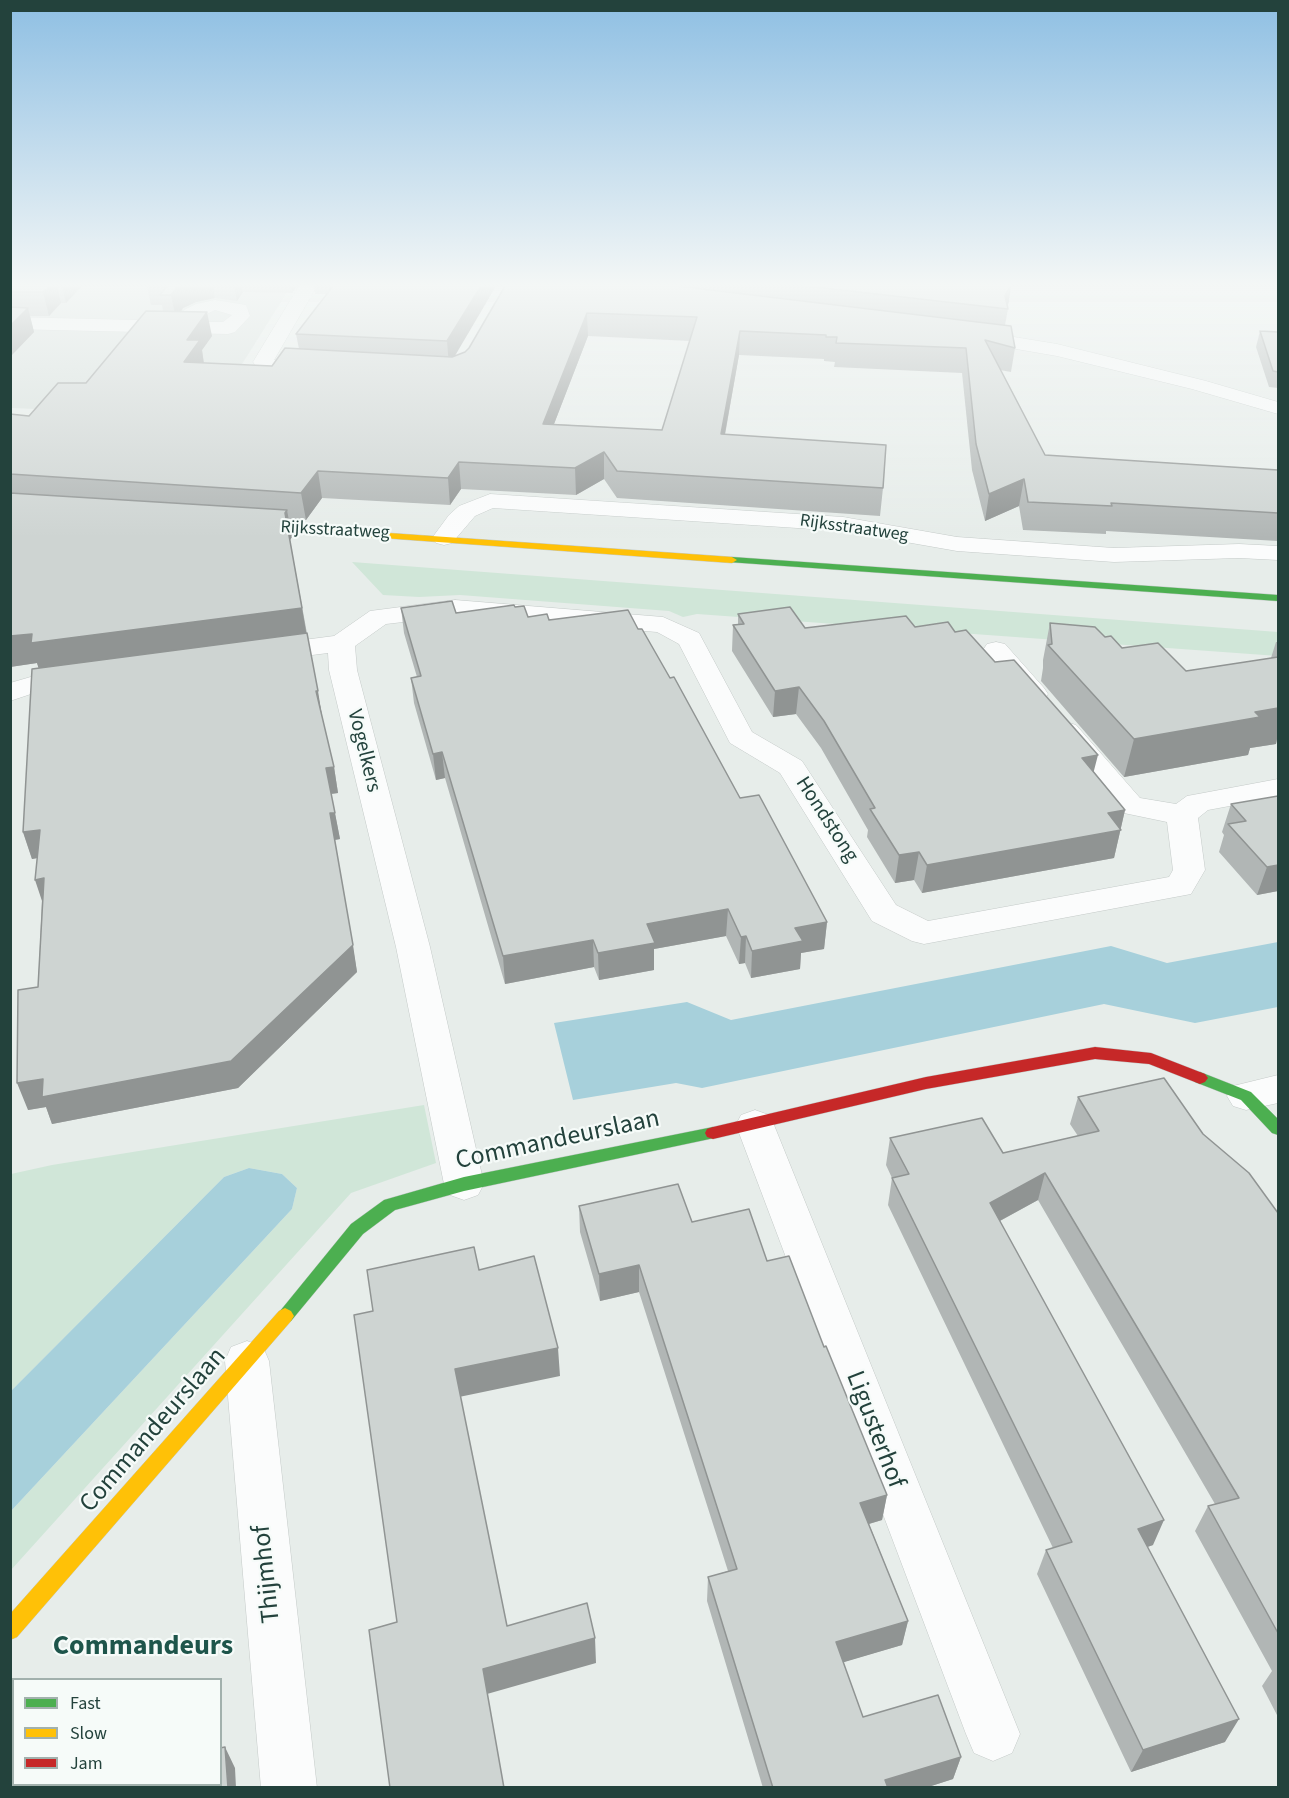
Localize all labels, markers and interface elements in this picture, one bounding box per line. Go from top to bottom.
street label: Rijksstraatweg [798,511,910,547]
street label: Rijksstraatweg [280,517,390,545]
street label: Vogelkers [341,707,385,795]
street label: Hondstong [789,773,863,867]
street label: Commandeurslaan [453,1104,663,1178]
street label: Commandeurslaan [74,1342,234,1520]
street label: Ligusterhof [837,1367,911,1493]
street label: Thijmhof [247,1524,289,1624]
district label: Commandeurs [53,1631,233,1665]
legend [12,1678,222,1786]
text: Fast [70,1691,101,1716]
text: Slow [70,1721,107,1746]
text: Jam [70,1751,103,1776]

